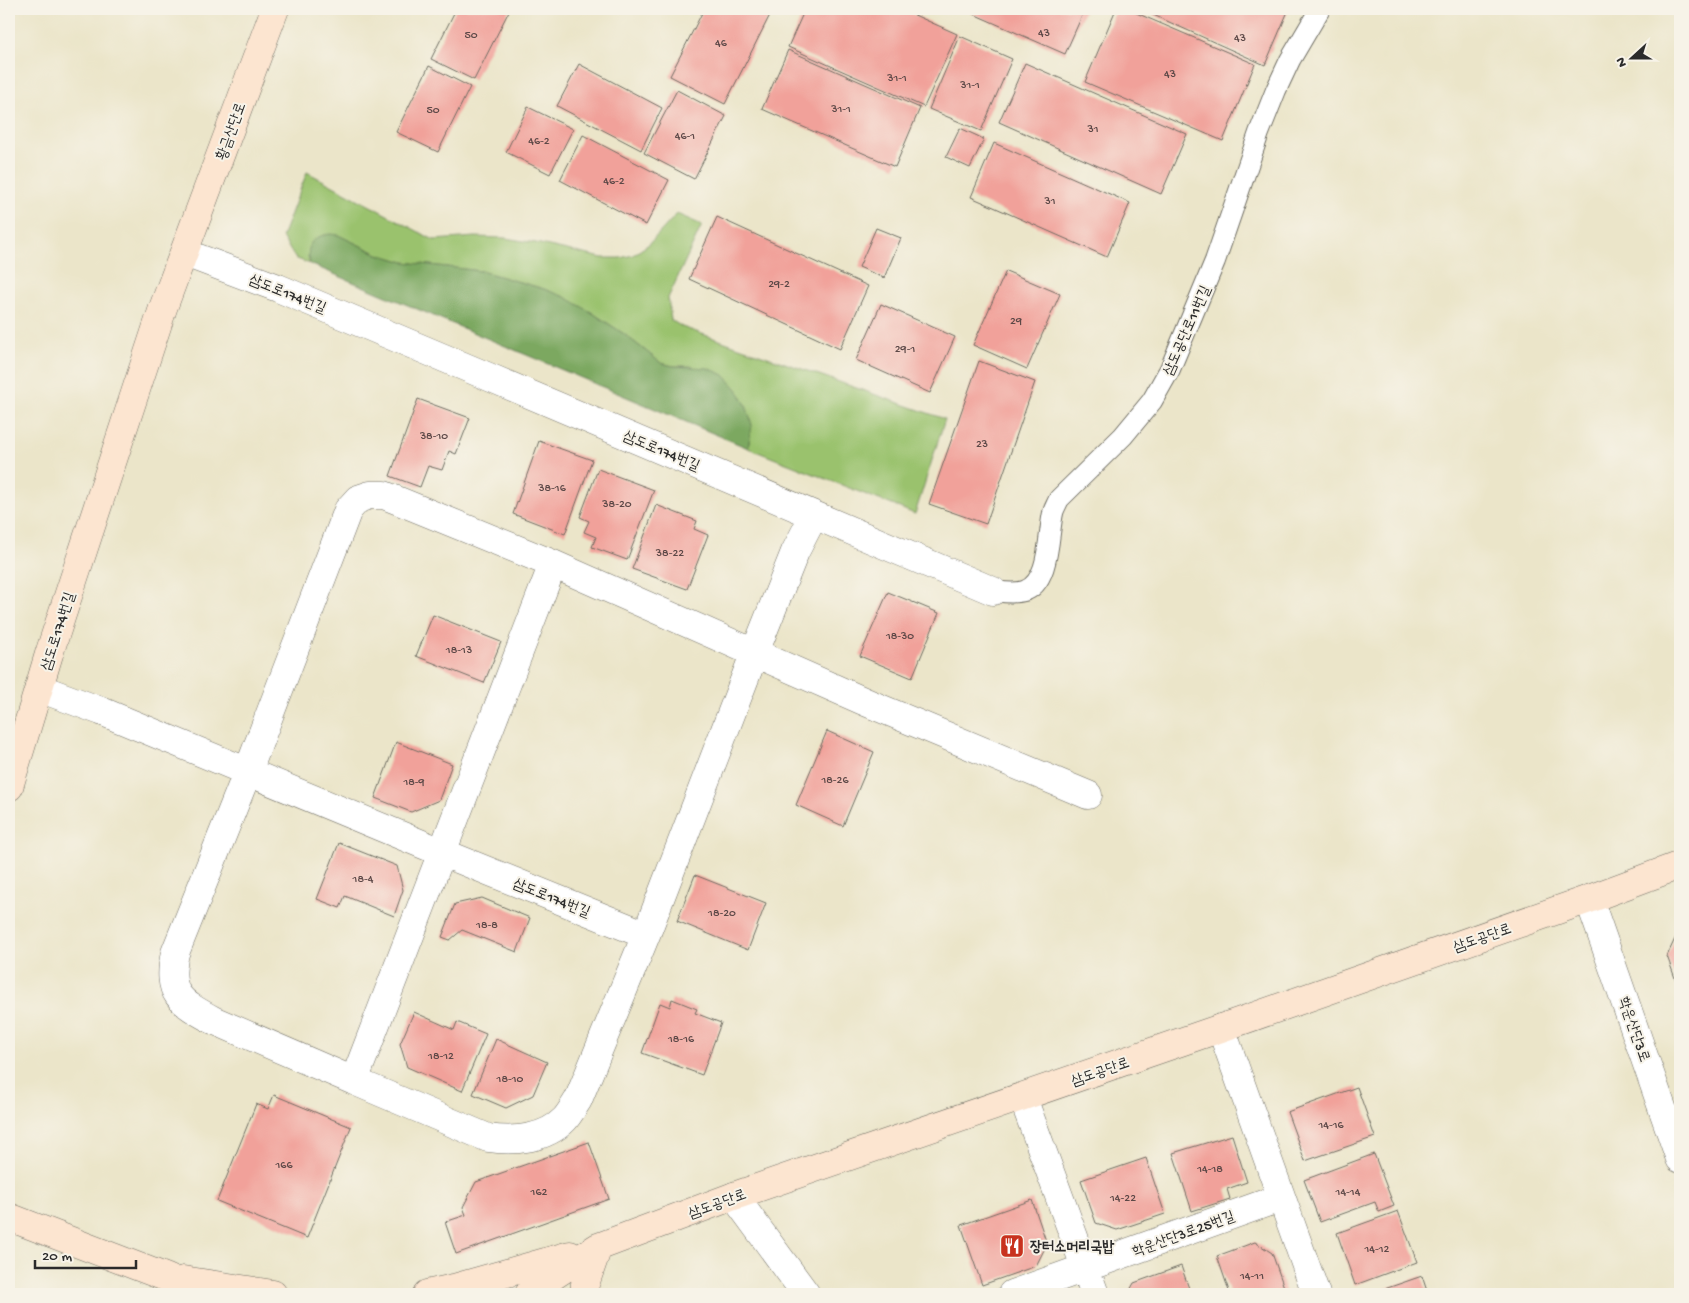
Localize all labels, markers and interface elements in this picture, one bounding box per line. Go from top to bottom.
house number: 43 [1038,27,1050,41]
house number: 50 [464,29,478,43]
house number: 43 [1234,32,1246,46]
north arrow [1606,32,1656,82]
house number: 46 [715,37,728,51]
text: N [1613,54,1632,69]
house number: 43 [1164,68,1176,82]
house number: 31-1 [886,72,907,86]
house number: 31-1 [959,79,980,93]
street label: 황금산단로 [213,100,251,163]
house number: 31-1 [830,103,851,117]
house number: 50 [426,104,440,118]
house number: 31 [1086,123,1099,137]
house number: 46-1 [675,130,695,144]
house number: 46-2 [528,135,550,149]
house number: 46-2 [603,175,625,189]
house number: 31 [1043,195,1056,209]
street label: 삼도로174번길 [246,271,328,318]
house number: 29-2 [768,278,790,292]
street label: 삼도공단로11번길 [1160,283,1216,379]
house number: 29 [1010,315,1022,329]
house number: 29-1 [895,343,915,357]
street label: 삼도로174번길 [620,428,702,476]
house number: 38-10 [419,430,448,444]
house number: 23 [976,438,988,452]
house number: 38-16 [537,482,567,496]
house number: 38-20 [601,498,632,512]
house number: 38-22 [655,547,684,561]
street label: 삼도로174번길 [38,590,80,673]
house number: 18-30 [885,630,914,644]
house number: 18-13 [445,644,472,658]
house number: 18-26 [820,774,849,788]
house number: 18-9 [402,776,425,790]
house number: 18-4 [352,873,374,887]
street label: 삼도로174번길 [510,875,592,922]
house number: 18-20 [707,907,736,921]
house number: 18-8 [475,919,498,933]
street label: 삼도공단로 [1451,921,1514,957]
street label: 학운산단3로 [1614,995,1653,1065]
house number: 18-16 [667,1033,695,1047]
house number: 18-12 [427,1050,454,1064]
street label: 삼도공단로 [1069,1055,1132,1091]
house number: 18-10 [496,1073,524,1087]
house number: 14-16 [1317,1119,1345,1133]
house number: 166 [274,1159,293,1173]
house number: 14-18 [1196,1163,1223,1177]
house number: 162 [530,1186,548,1200]
street label: 삼도공단로 [686,1186,749,1224]
house number: 14-14 [1335,1186,1361,1200]
house number: 14-22 [1109,1192,1136,1206]
street label: 학운산단3로25번길 [1130,1208,1237,1262]
restaurant icon: 장터소머리국밥 [999,1233,1025,1259]
scale bar [35,1238,136,1270]
place label: 장터소머리국밥 [1030,1239,1115,1257]
house number: 14-12 [1363,1243,1390,1257]
text: 20 m [42,1248,72,1266]
house number: 14-11 [1239,1270,1264,1284]

